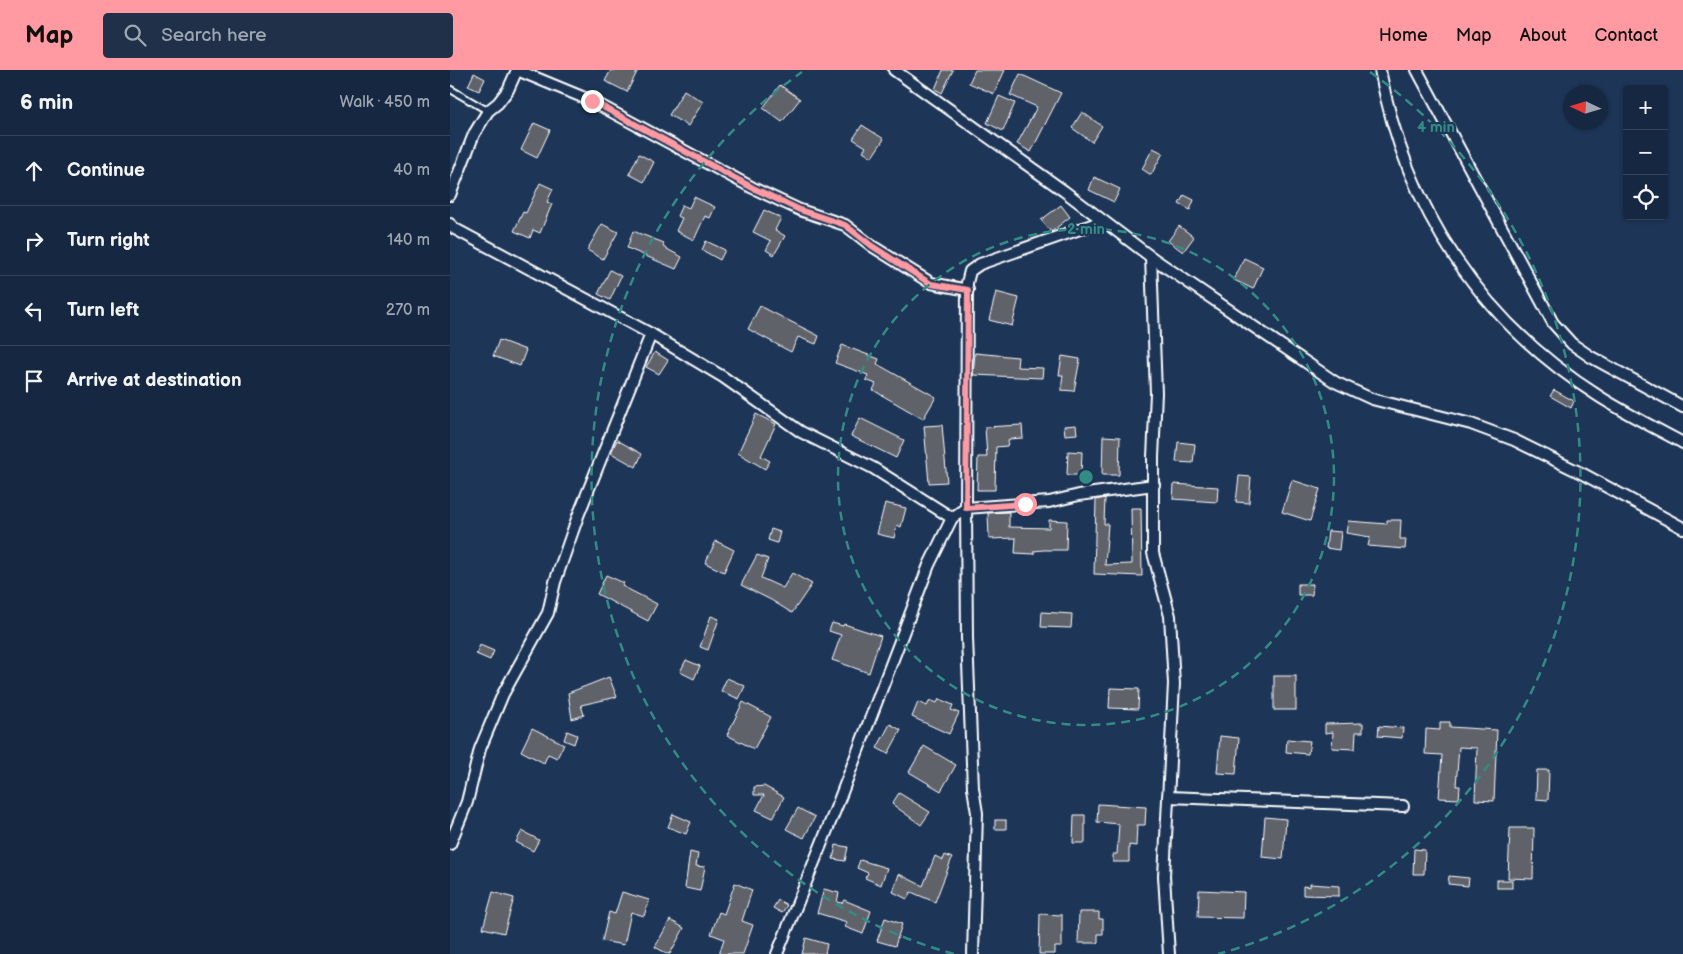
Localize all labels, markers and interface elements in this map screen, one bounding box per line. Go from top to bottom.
search box [103,13,453,58]
text: Map [25,21,73,50]
icon: search [121,21,149,49]
text: Search here [161,24,267,47]
text: Home [1379,25,1428,46]
text: Map [1456,25,1492,46]
text: About [1520,25,1567,46]
text: Contact [1595,25,1658,46]
north arrow [1563,85,1608,130]
map controls [1623,85,1668,220]
button: + [1623,85,1668,130]
text: 6 min [20,90,73,115]
route end [581,90,604,113]
text: Walk · 450 m [340,93,430,112]
text: 4 min [1417,118,1455,137]
button: − [1623,130,1668,175]
icon: ahead [20,157,48,185]
text: Continue [67,159,145,182]
text: 40 m [393,161,430,180]
button: locate [1623,175,1668,220]
text: 2 min [1067,220,1105,239]
icon: right [20,227,48,255]
text: Turn right [67,229,150,252]
text: 140 m [387,231,430,250]
icon: left [20,297,48,325]
text: Turn left [67,299,139,322]
text: 270 m [386,301,430,320]
icon: arrive [20,367,48,395]
text: Arrive at destination [67,369,242,392]
centre of rings [1077,468,1095,486]
route start [1014,493,1037,516]

